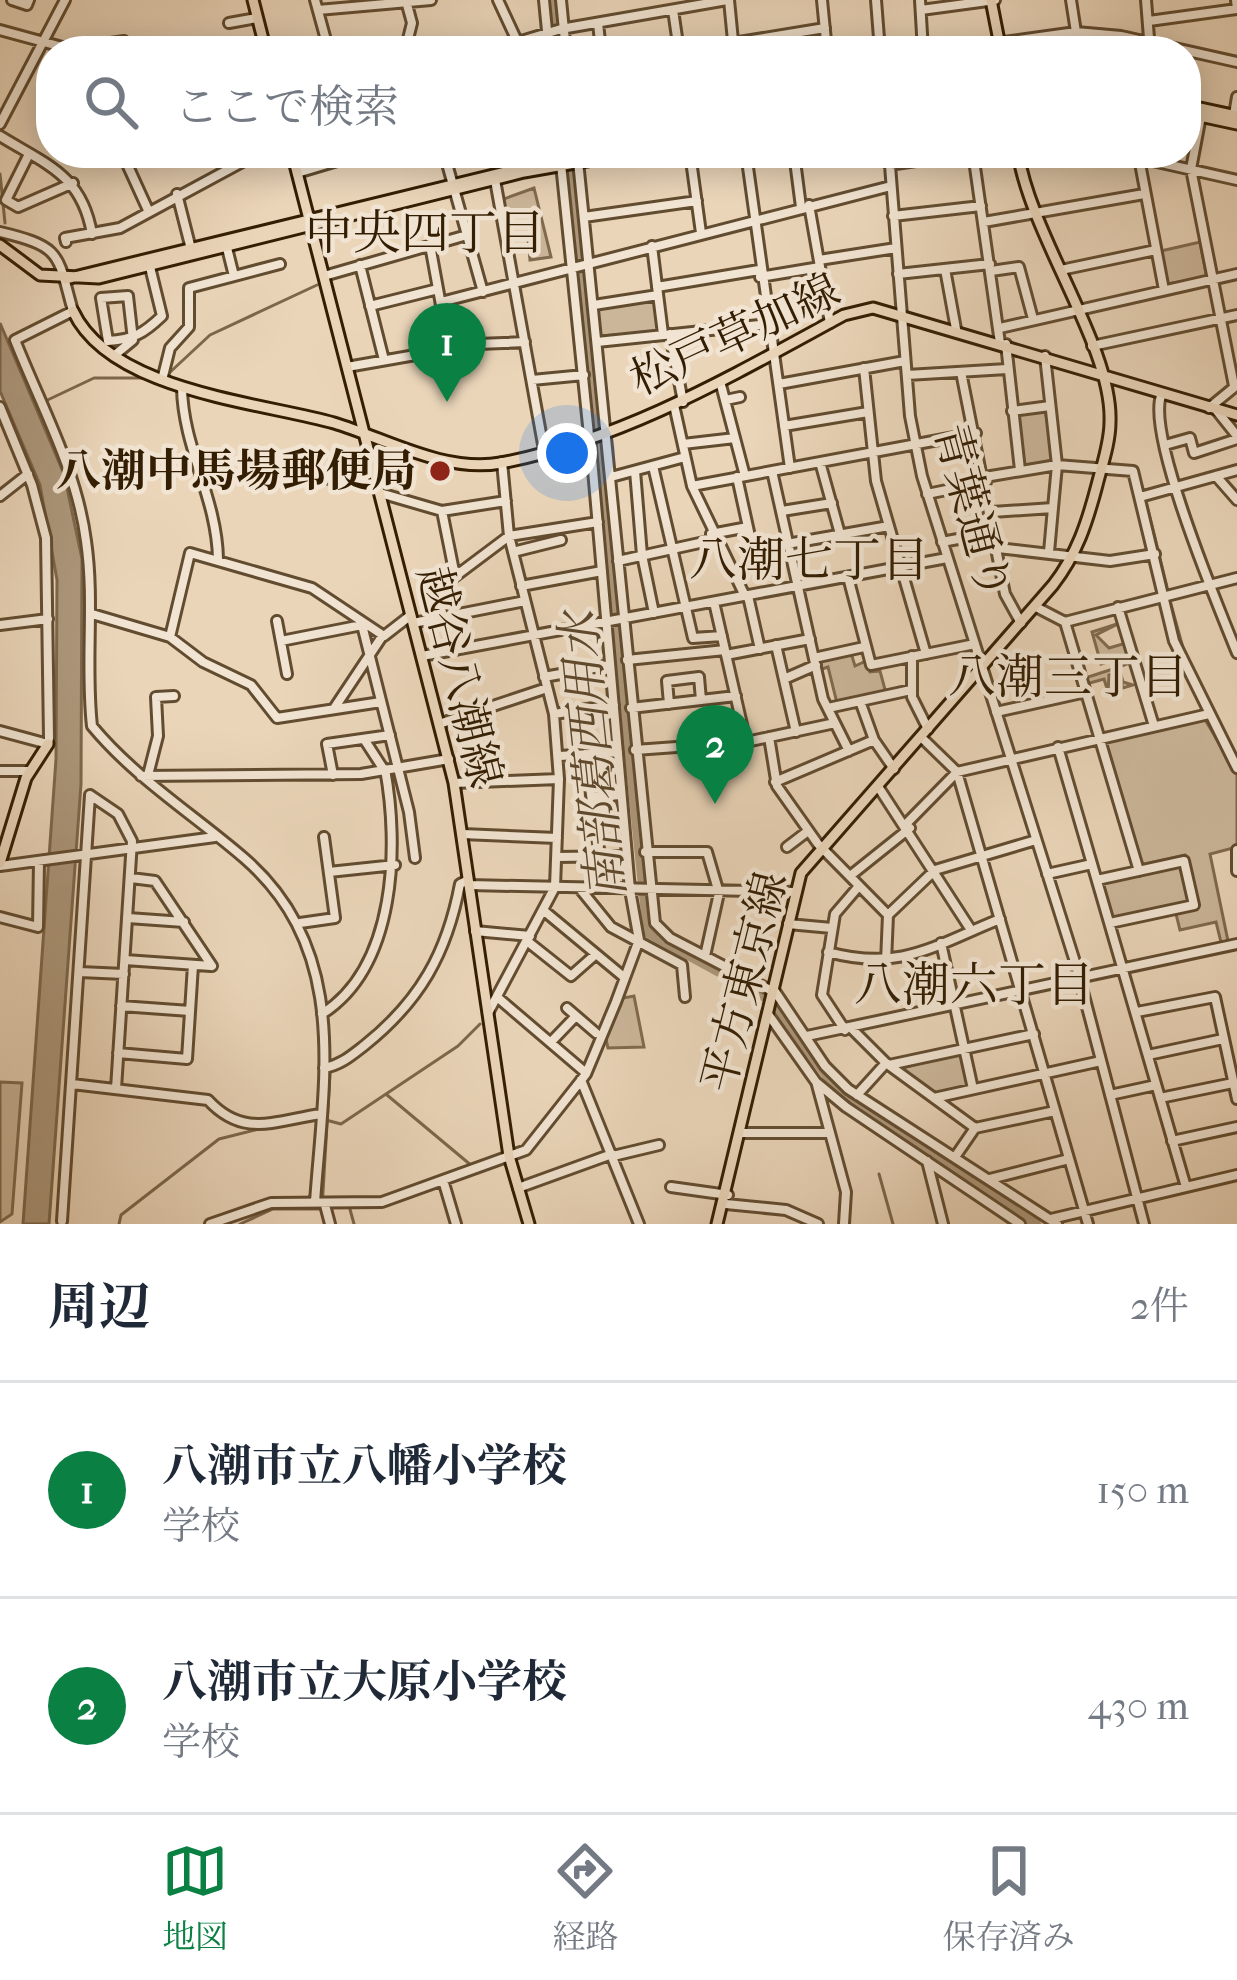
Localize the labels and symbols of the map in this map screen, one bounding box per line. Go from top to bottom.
district label: 中央四丁目 [305,205,545,261]
street label: 松戸草加線 [622,263,848,407]
pin: 1 [408,303,486,402]
street label: 青葉通り [923,418,1021,606]
your location [537,423,597,483]
place label: 八潮中馬場郵便局 [56,445,416,498]
marker: 八潮中馬場郵便局 [427,458,453,484]
district label: 八潮七丁目 [689,532,929,588]
street label: 越谷八潮線 [406,561,512,793]
water label: 南部葛西用水 [550,605,636,901]
district label: 八潮三丁目 [948,649,1188,705]
pin: 2 [676,705,754,804]
street label: 平方東京線 [692,866,798,1098]
district label: 八潮六丁目 [854,957,1094,1013]

